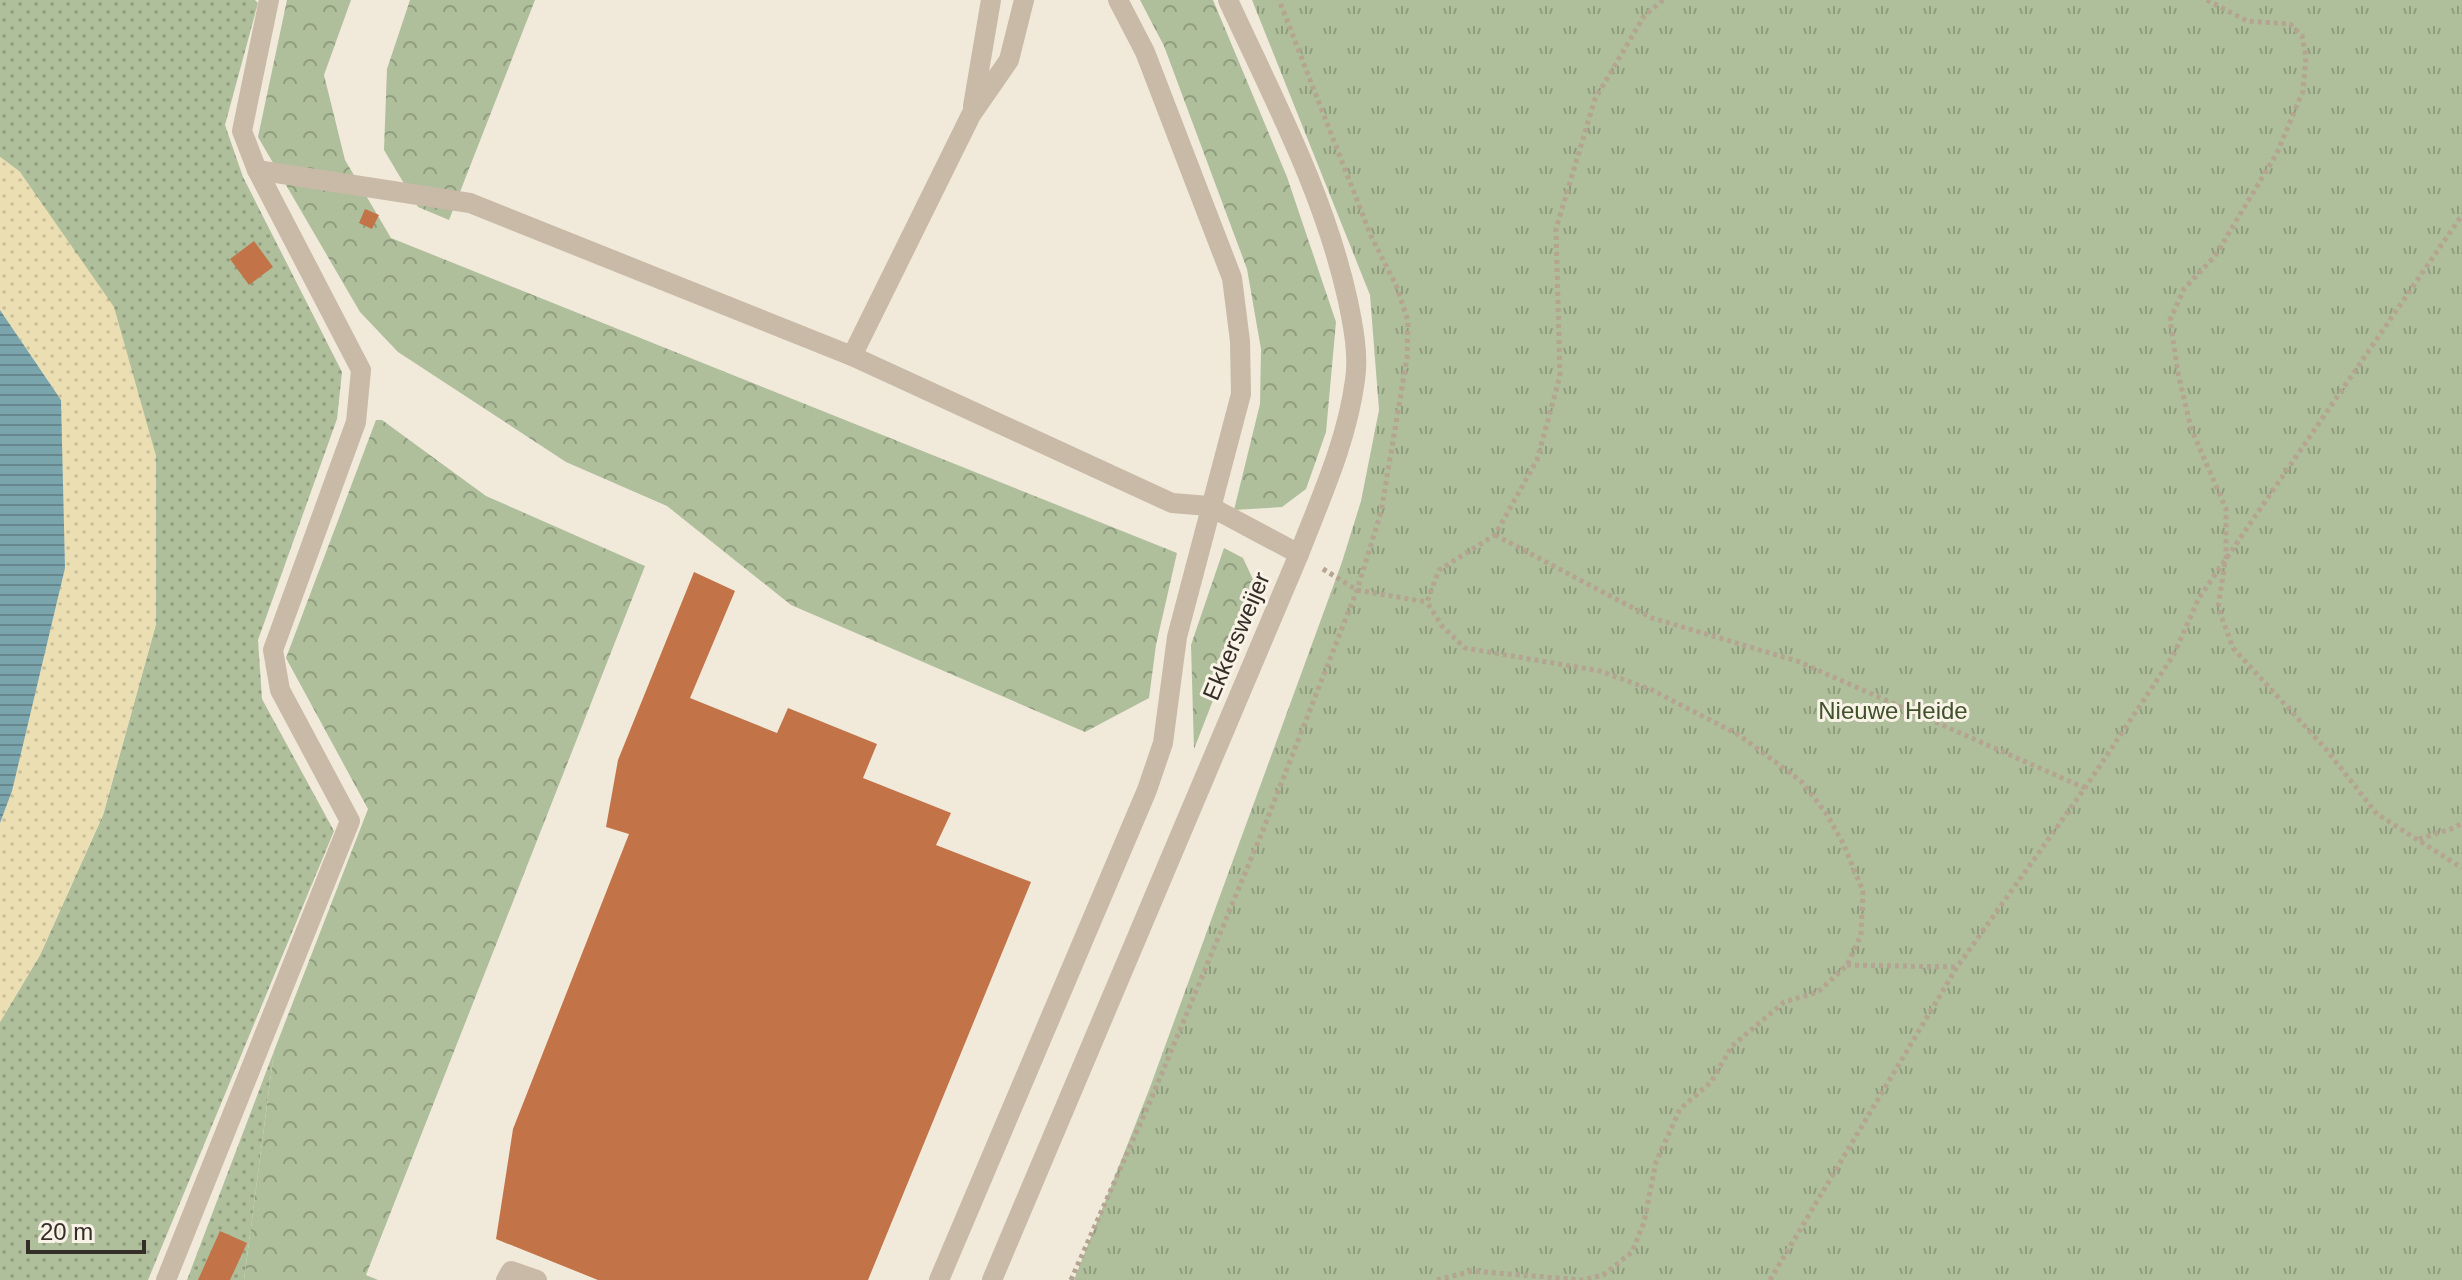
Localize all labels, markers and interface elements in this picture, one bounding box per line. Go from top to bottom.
street label: Ekkersweijer [1197,568,1275,704]
park label: Nieuwe Heide [1818,697,1968,724]
scale bar [28,1204,144,1254]
text: 20 m [40,1218,93,1245]

